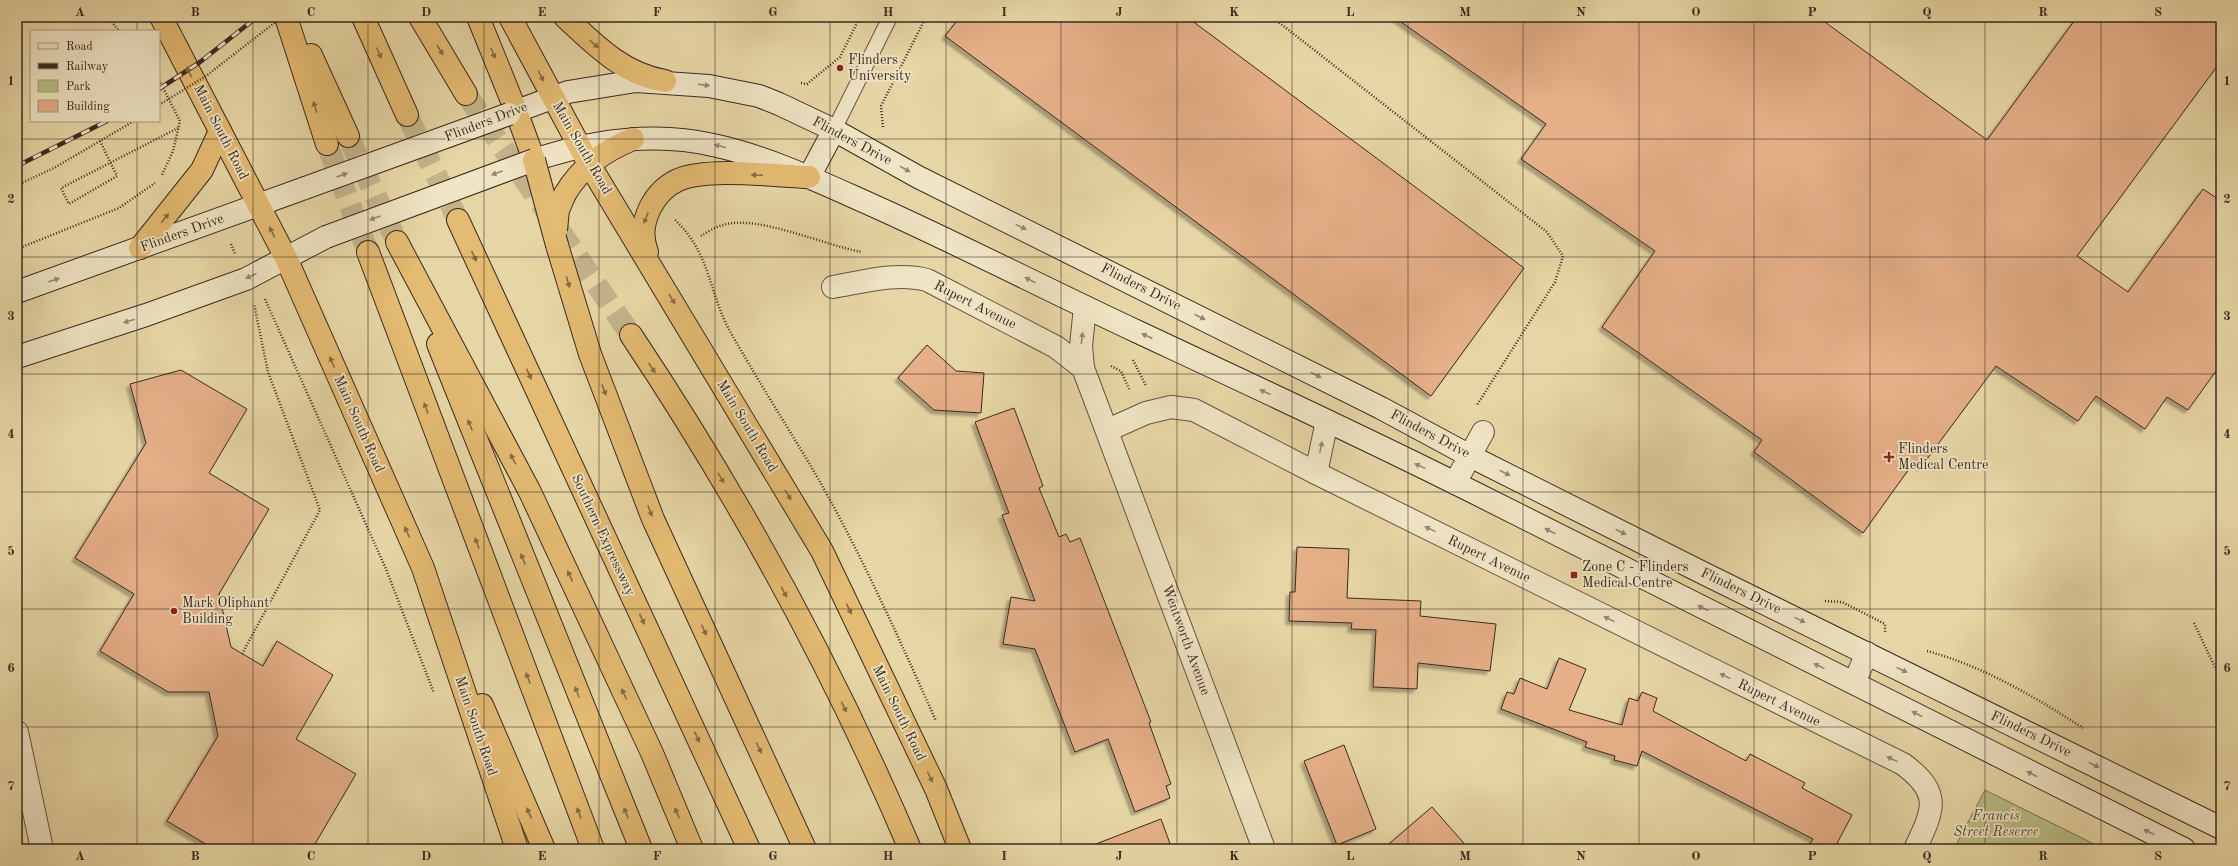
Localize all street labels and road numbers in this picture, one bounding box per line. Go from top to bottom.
street label: Main South Road [191,82,251,182]
street label: Main South Road [550,99,614,197]
street label: Flinders Drive [443,100,529,144]
street label: Flinders Drive [810,114,894,168]
street label: Flinders Drive [138,211,226,255]
street label: Flinders Drive [1099,261,1183,313]
street label: Rupert Avenue [932,278,1018,332]
street label: Main South Road [331,373,387,475]
street label: Main South Road [714,378,780,474]
street label: Flinders Drive [1388,407,1472,461]
street label: Southern Expressway [569,472,638,598]
street label: Rupert Avenue [1445,533,1533,585]
street label: Flinders Drive [1699,565,1783,617]
street label: Wentworth Avenue [1160,583,1212,697]
street label: Main South Road [870,663,928,763]
street label: Main South Road [452,674,500,778]
street label: Rupert Avenue [1735,677,1823,729]
street label: Flinders Drive [1989,708,2073,760]

